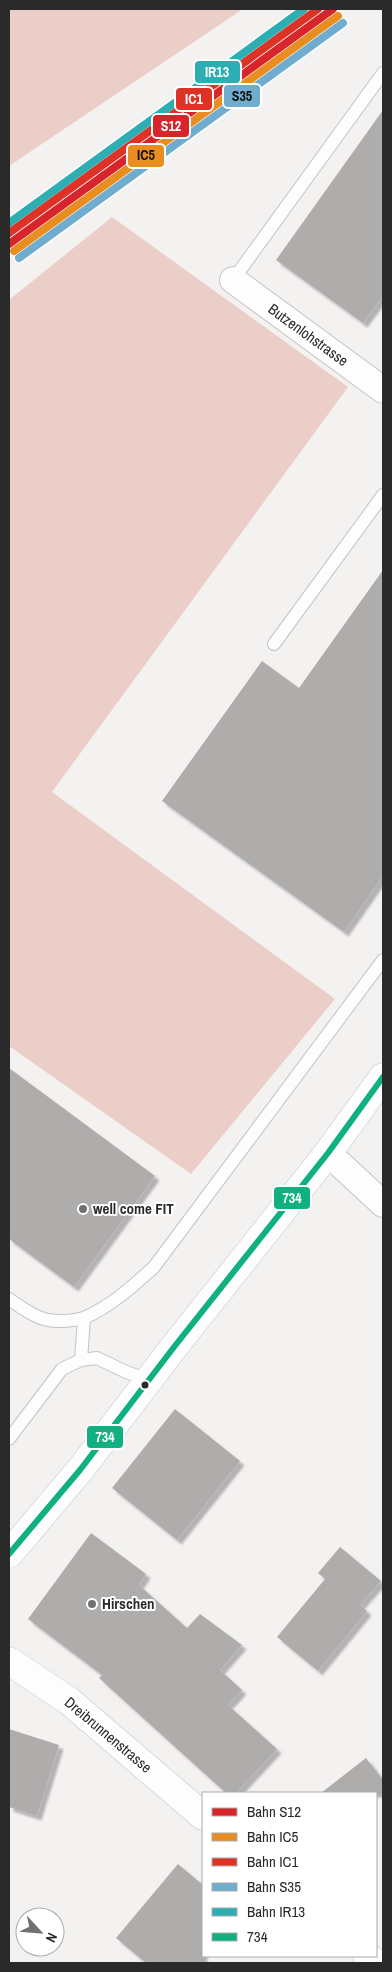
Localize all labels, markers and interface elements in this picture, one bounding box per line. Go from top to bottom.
line badge: IR13 [194,60,241,84]
text: IR13 [205,63,229,81]
line badge: S35 [223,84,261,108]
line badge: IC1 [175,87,213,111]
text: S35 [232,87,253,105]
text: IC1 [185,90,204,108]
line badge: S12 [152,114,190,138]
text: S12 [161,117,181,135]
line badge: IC5 [127,144,165,168]
text: IC5 [137,146,156,164]
street label: Butzenlohstrasse [264,298,353,371]
line badge: 734 [273,1186,311,1210]
text: 734 [282,1189,302,1207]
place label: well come FIT [93,1198,174,1219]
marker: well come FIT [77,1203,89,1215]
unlabelled marker [140,1380,150,1390]
line badge: 734 [86,1425,124,1449]
text: 734 [95,1428,115,1446]
place label: Hirschen [102,1593,155,1614]
marker: Hirschen [86,1598,98,1610]
street label: Dreibrunnenstrasse [60,1692,157,1777]
legend [202,1792,377,1957]
text: Bahn S12 [247,1801,301,1822]
text: Bahn IC5 [247,1826,298,1847]
text: Bahn IC1 [247,1851,298,1872]
text: Bahn S35 [247,1876,301,1897]
text: Bahn IR13 [247,1901,305,1922]
north arrow [15,1907,65,1957]
text: 734 [247,1926,268,1947]
text: N [42,1930,62,1945]

